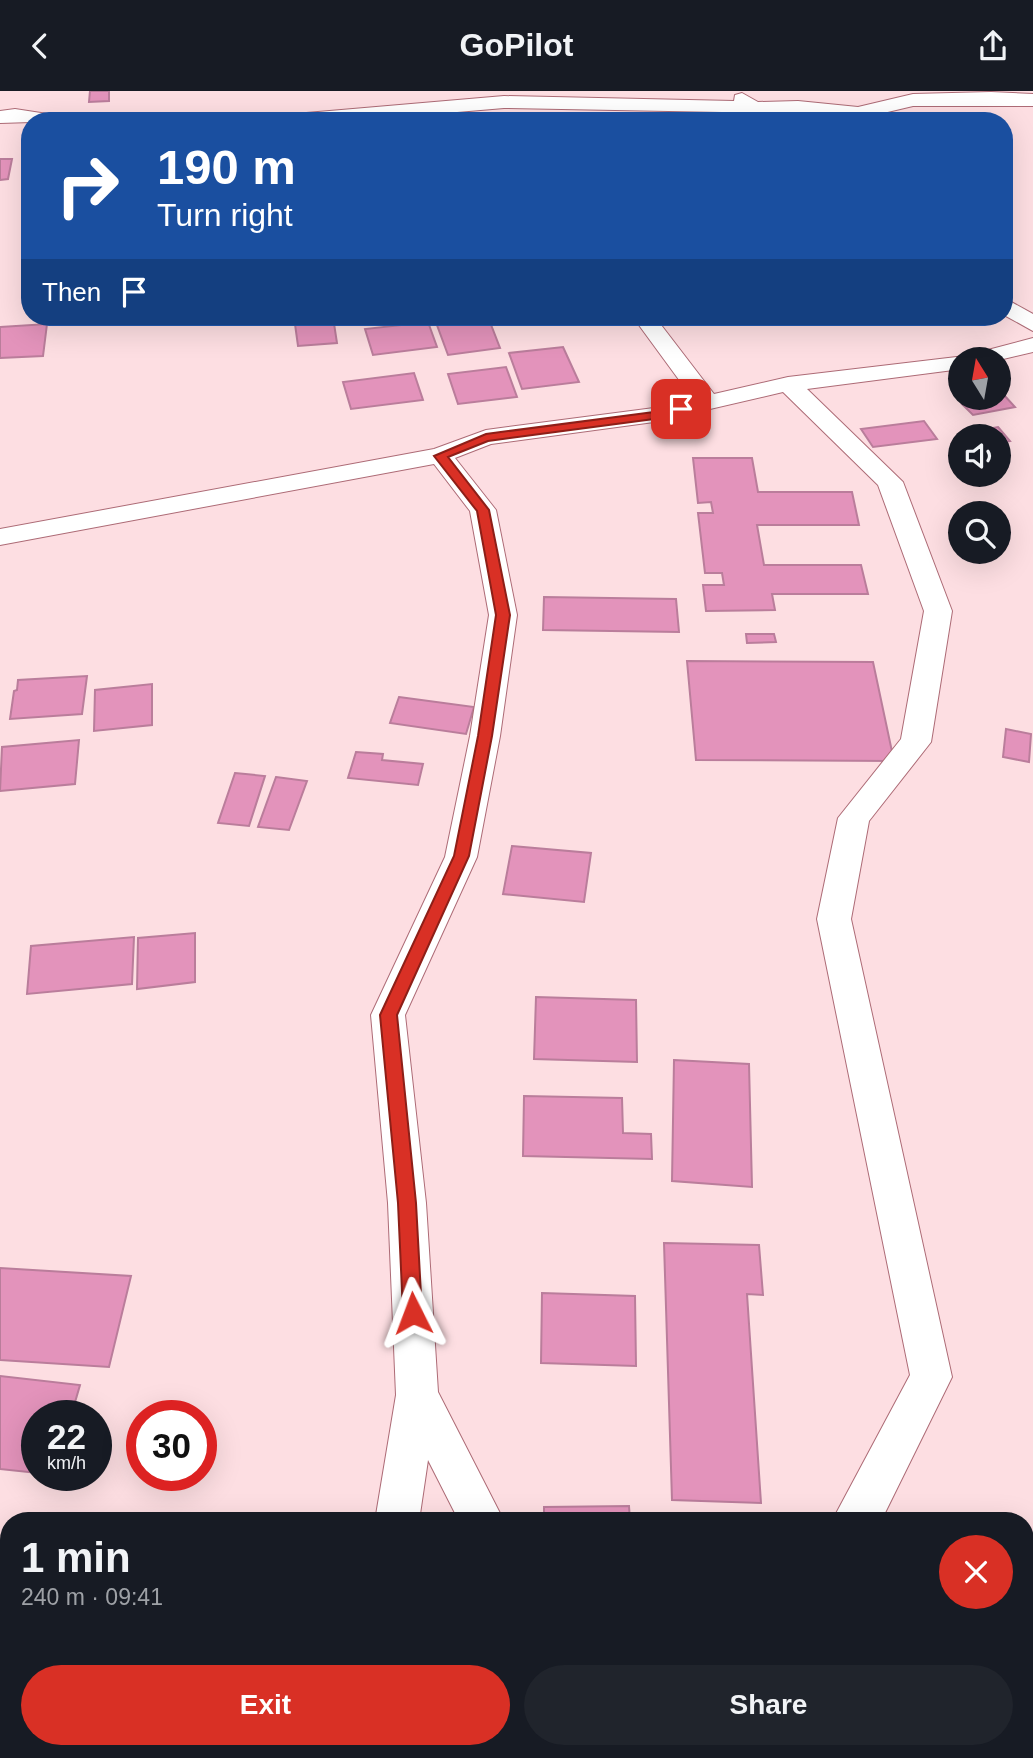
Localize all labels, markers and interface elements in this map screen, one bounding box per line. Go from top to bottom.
icon: back [21,27,59,65]
text: GoPilot [460,27,573,63]
icon: share [974,27,1012,65]
icon: right [42,140,133,231]
text: 190 m [157,140,296,194]
text: Turn right [157,197,293,233]
icon: arrive [115,273,153,311]
text: Then [42,277,101,307]
north arrow [948,347,1012,409]
map controls [948,347,1011,564]
pin [651,379,711,439]
icon: arrive [662,390,700,428]
button: sound [948,424,1011,487]
button: search [948,501,1011,564]
position arrow [376,1276,450,1350]
speed limit sign: 30 [126,1400,217,1491]
text: 22 [47,1417,86,1456]
text: km/h [47,1453,86,1473]
text: 1 min [21,1534,131,1581]
button: close [939,1535,1013,1609]
text: 240 m · 09:41 [21,1584,163,1610]
button: Exit [21,1665,510,1745]
button: Share [524,1665,1013,1745]

